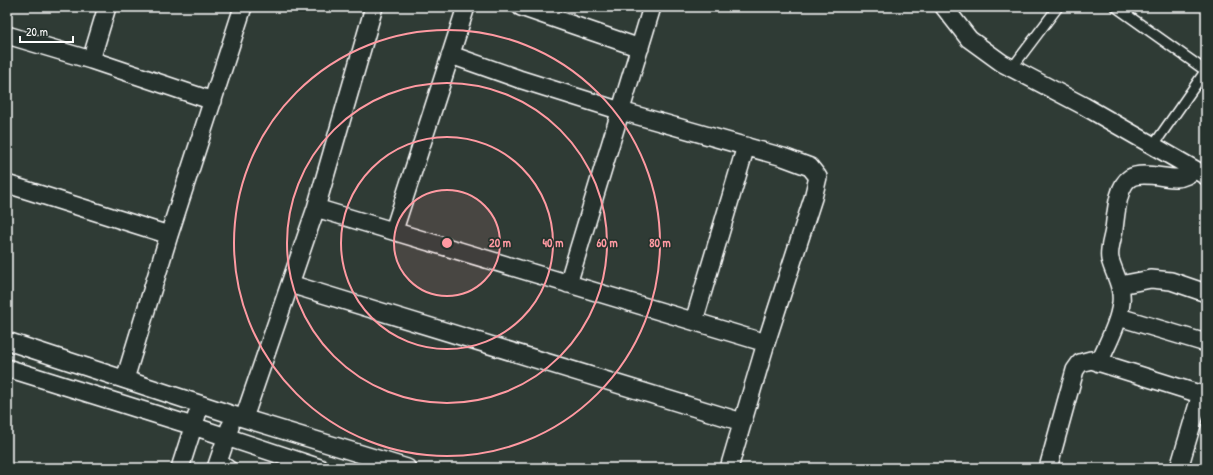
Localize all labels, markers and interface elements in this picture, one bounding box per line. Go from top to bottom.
scale bar [20,18,73,44]
text: 20 m [26,23,48,40]
text: 20 m [489,234,511,251]
text: 40 m [543,234,563,251]
text: 60 m [596,234,618,251]
text: 80 m [649,234,671,251]
centre of rings [440,236,454,250]

